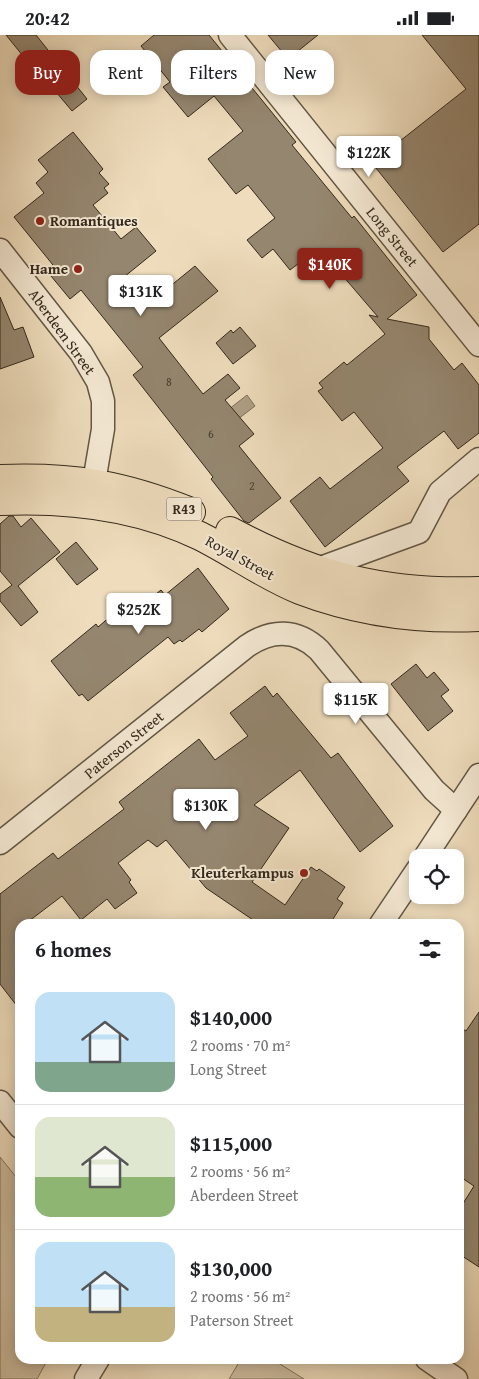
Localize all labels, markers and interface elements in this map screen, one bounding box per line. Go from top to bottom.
text: 20:42 [25,4,70,32]
chip: Buy [15,50,80,95]
chip: Rent [90,50,161,95]
chip: Filters [171,50,255,95]
chip: New [265,50,334,95]
pin: $122K [334,135,404,178]
text: $122K [347,140,391,164]
street label: Long Street [362,202,424,272]
place label: Romantiques [50,210,138,231]
marker: Romantiques [34,215,46,227]
pin: $140K [295,247,365,290]
text: $140K [308,252,352,276]
place label: Hame [30,258,68,279]
marker: Hame [72,263,84,275]
pin: $131K [106,275,176,317]
text: $131K [119,279,163,303]
street label: Aberdeen Street [24,284,101,380]
house number: 8 [166,373,172,390]
house number: 6 [208,425,214,442]
house number: 2 [249,477,255,494]
road number: R43 [166,497,202,521]
street label: Royal Street [202,530,279,586]
pin: $252K [104,593,174,635]
text: $252K [117,597,161,621]
pin: $115K [321,683,391,725]
text: $115K [334,687,378,711]
street label: Paterson Street [79,706,169,783]
pin: $130K [171,789,241,831]
text: $130K [184,793,228,817]
map controls [409,849,464,904]
button: locate [409,849,464,904]
place label: Kleuterkampus [191,862,294,883]
marker: Kleuterkampus [298,867,310,879]
text: 6 homes [35,934,111,965]
icon: filters [416,935,444,963]
text: $140,000 [190,1002,272,1033]
icon: home [75,1012,135,1072]
text: 2 rooms · 70 m² [190,1033,290,1057]
text: Long Street [190,1057,267,1081]
text: $115,000 [190,1128,272,1159]
icon: home [75,1137,135,1197]
text: 2 rooms · 56 m² [190,1159,290,1183]
text: Aberdeen Street [190,1183,298,1207]
text: $130,000 [190,1253,272,1284]
icon: home [75,1262,135,1322]
text: 2 rooms · 56 m² [190,1284,290,1308]
text: Paterson Street [190,1308,293,1332]

